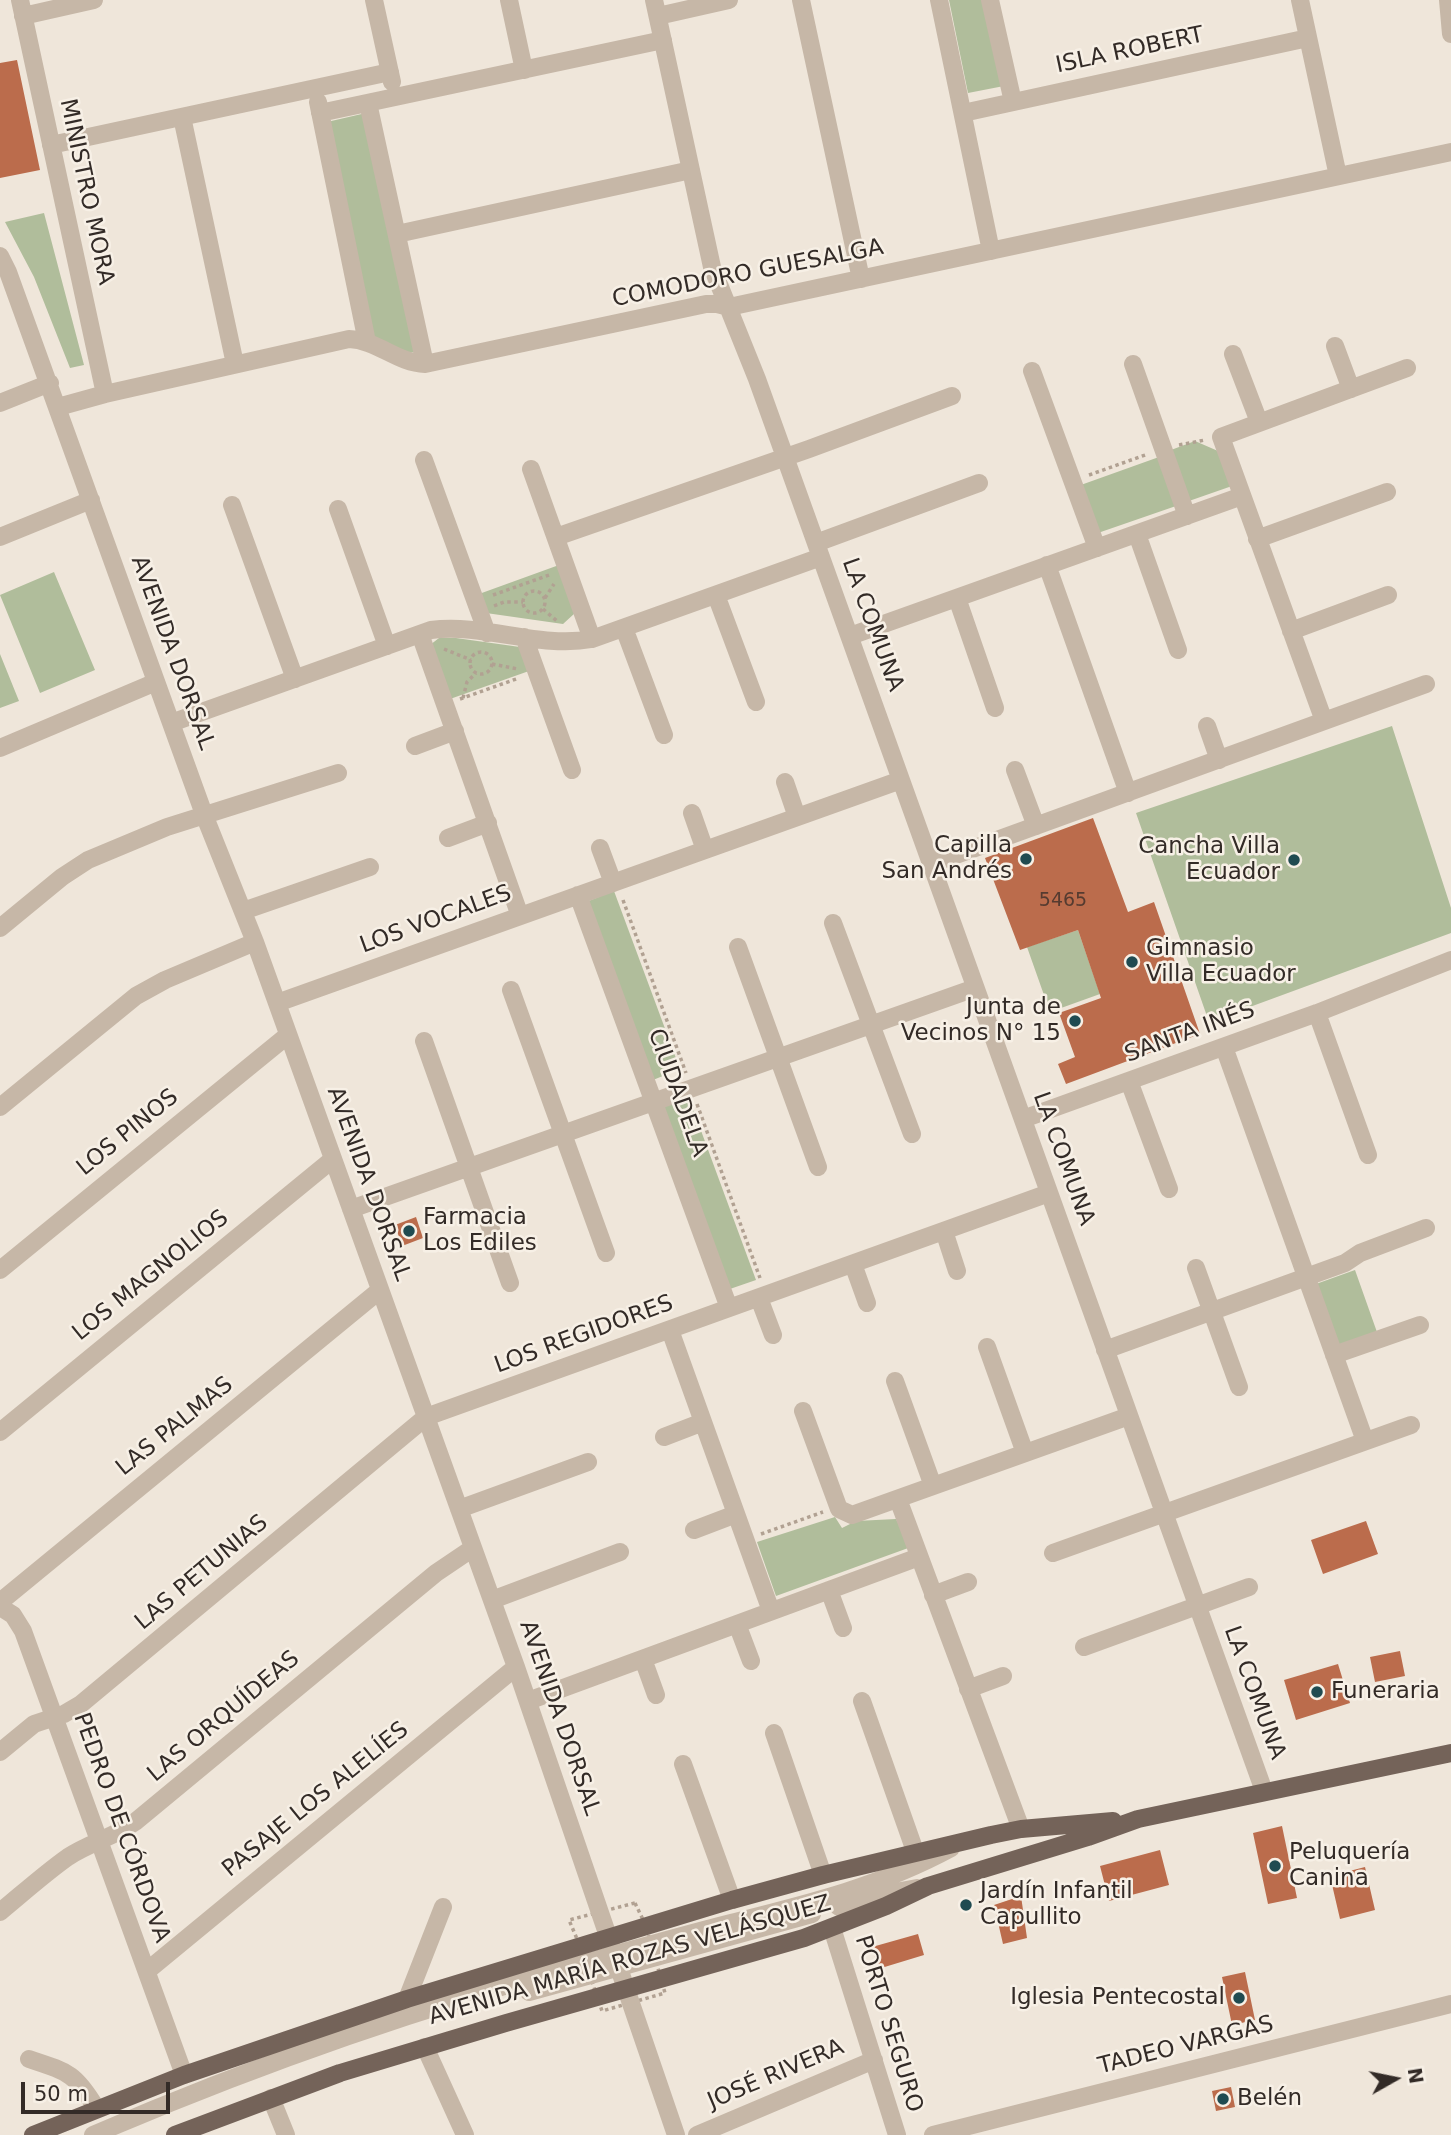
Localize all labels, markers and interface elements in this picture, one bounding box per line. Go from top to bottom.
street label: ISLA ROBERT [1054,22,1206,80]
street label: MINISTRO MORA [53,97,119,287]
street label: COMODORO GUESALGA [610,234,886,314]
street label: AVENIDA DORSAL [124,552,220,754]
street label: LA COMUNA [835,554,909,696]
place label: Capilla San Andrés [881,832,1012,886]
place label: Cancha Villa Ecuador [1138,833,1280,887]
marker: Capilla San Andrés [1018,851,1034,867]
marker: Cancha Villa Ecuador [1286,852,1302,868]
street label: LOS VOCALES [356,880,516,960]
house number: 5465 [1039,890,1087,912]
place label: Gimnasio Villa Ecuador [1146,935,1296,989]
marker: Gimnasio Villa Ecuador [1124,954,1140,970]
place label: Junta de Vecinos N° 15 [901,994,1061,1048]
street label: SANTA INÉS [1121,997,1259,1069]
marker: Junta de Vecinos N° 15 [1067,1013,1083,1029]
street label: CIUDADELA [641,1025,713,1161]
street label: AVENIDA DORSAL [320,1083,416,1285]
street label: LOS PINOS [72,1084,184,1182]
street label: LA COMUNA [1026,1088,1100,1230]
place label: Farmacia Los Ediles [423,1204,537,1258]
street label: LOS MAGNOLIOS [67,1205,235,1347]
marker: Farmacia Los Ediles [401,1223,417,1239]
street label: LOS REGIDORES [491,1290,677,1380]
street label: LAS PALMAS [111,1372,239,1482]
street label: LAS PETUNIAS [130,1510,274,1636]
street label: AVENIDA DORSAL [513,1617,605,1819]
street label: LA COMUNA [1217,1622,1291,1764]
street label: LAS ORQUÍDEAS [143,1646,305,1788]
place label: Funeraria [1331,1678,1440,1706]
marker: Funeraria [1309,1684,1325,1700]
street label: PEDRO DE CÓRDOVA [67,1709,175,1947]
street label: PASAJE LOS ALELÍES [217,1716,415,1884]
place label: Peluquería Canina [1289,1839,1410,1893]
marker: Peluquería Canina [1267,1858,1283,1874]
place label: Jardín Infantil Capullito [980,1878,1133,1932]
street label: AVENIDA MARÍA ROZAS VELÁSQUEZ [426,1890,834,2032]
marker: Jardín Infantil Capullito [958,1897,974,1913]
street label: PORTO SEGURO [848,1932,928,2116]
place label: Iglesia Pentecostal [1010,1984,1225,2012]
marker: Iglesia Pentecostal [1231,1990,1247,2006]
street label: TADEO VARGAS [1095,2011,1277,2081]
street label: JOSÉ RIVERA [704,2034,848,2116]
north arrow [1360,2044,1430,2114]
text: N [1404,2066,1428,2085]
scale bar [24,2068,173,2112]
text: 50 m [34,2082,88,2106]
place label: Belén [1237,2085,1302,2113]
marker: Belén [1215,2091,1231,2107]

